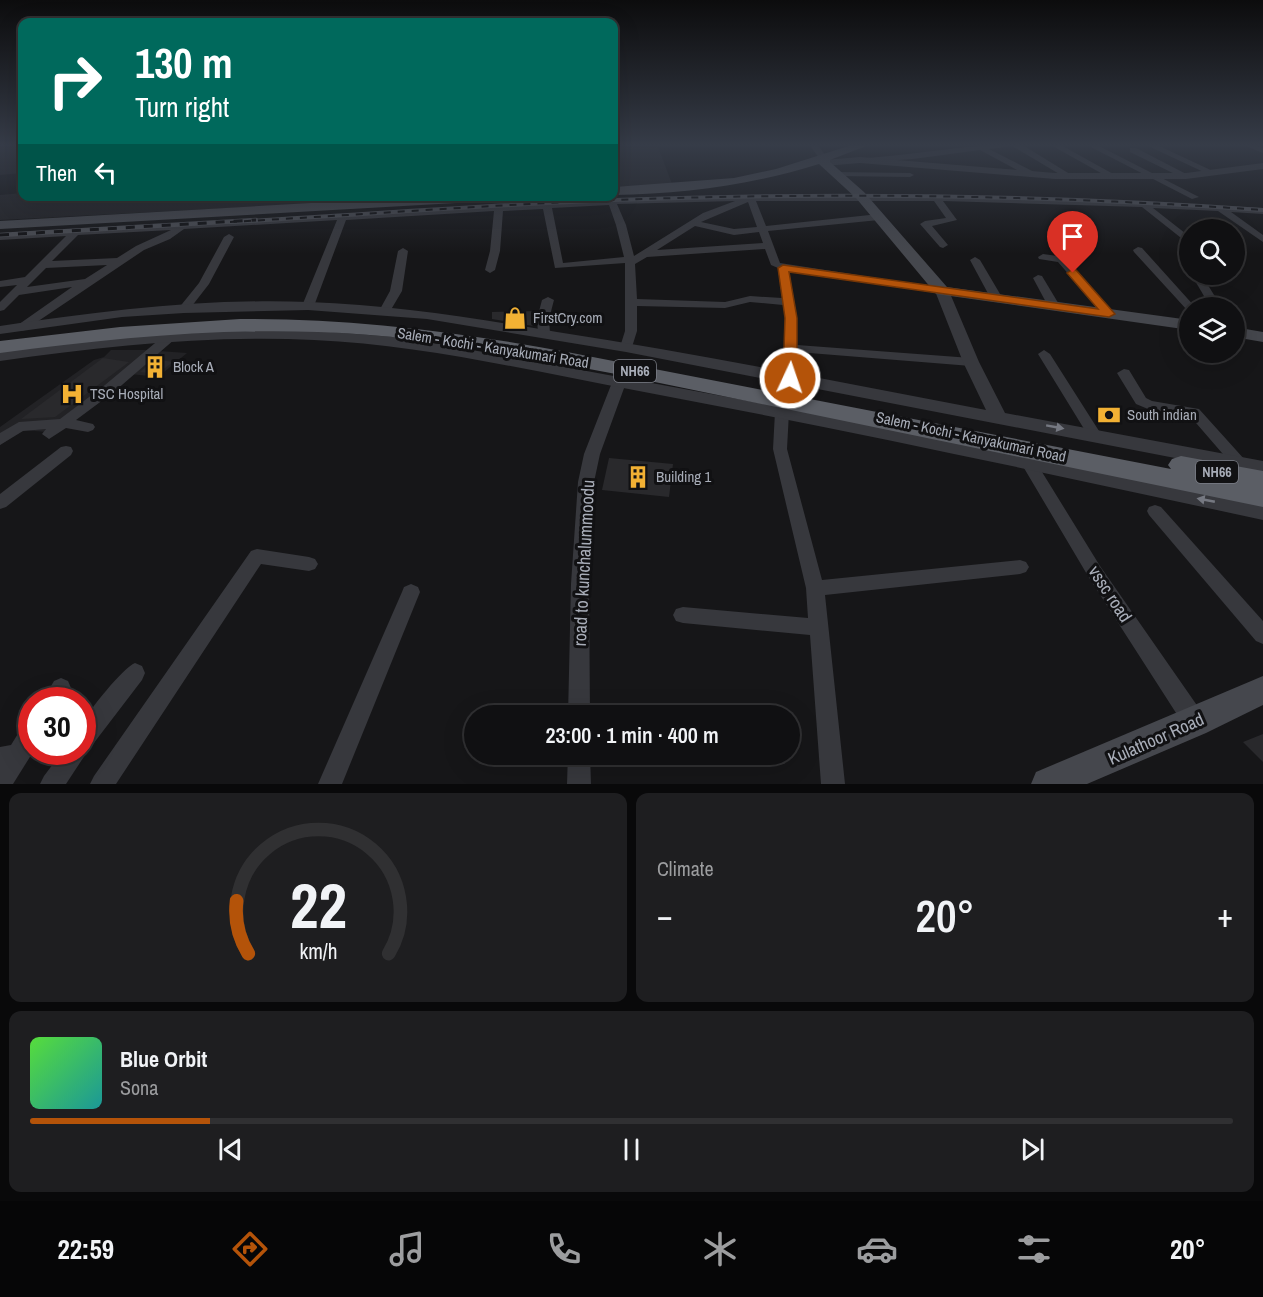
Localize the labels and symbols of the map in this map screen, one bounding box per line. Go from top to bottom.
pin [1047,211,1098,273]
shop icon: FirstCry.com [502,305,528,331]
place label: FirstCry.com [533,307,602,328]
street label: Salem - Kochi - Kanyakumari Road [396,322,590,373]
position arrow [758,346,822,410]
building icon: Block A [142,354,168,380]
place label: Block A [173,356,215,377]
road number: NH66 [614,360,656,382]
hospital icon: TSC Hospital [59,381,85,407]
place label: TSC Hospital [90,383,163,404]
bank icon: South indian [1096,402,1122,428]
place label: South indian [1127,404,1197,425]
street label: Salem - Kochi - Kanyakumari Road [874,406,1068,467]
one-way arrow [1045,423,1064,432]
road number: NH66 [1196,461,1238,483]
building icon: Building 1 [625,464,651,490]
place label: Building 1 [656,466,712,487]
street label: road to kunchalummoodu [567,479,600,647]
one-way arrow [1196,495,1215,504]
street label: vssc road [1083,560,1138,627]
speed limit sign: 30 [18,687,96,765]
street label: Kulathoor Road [1104,706,1208,771]

